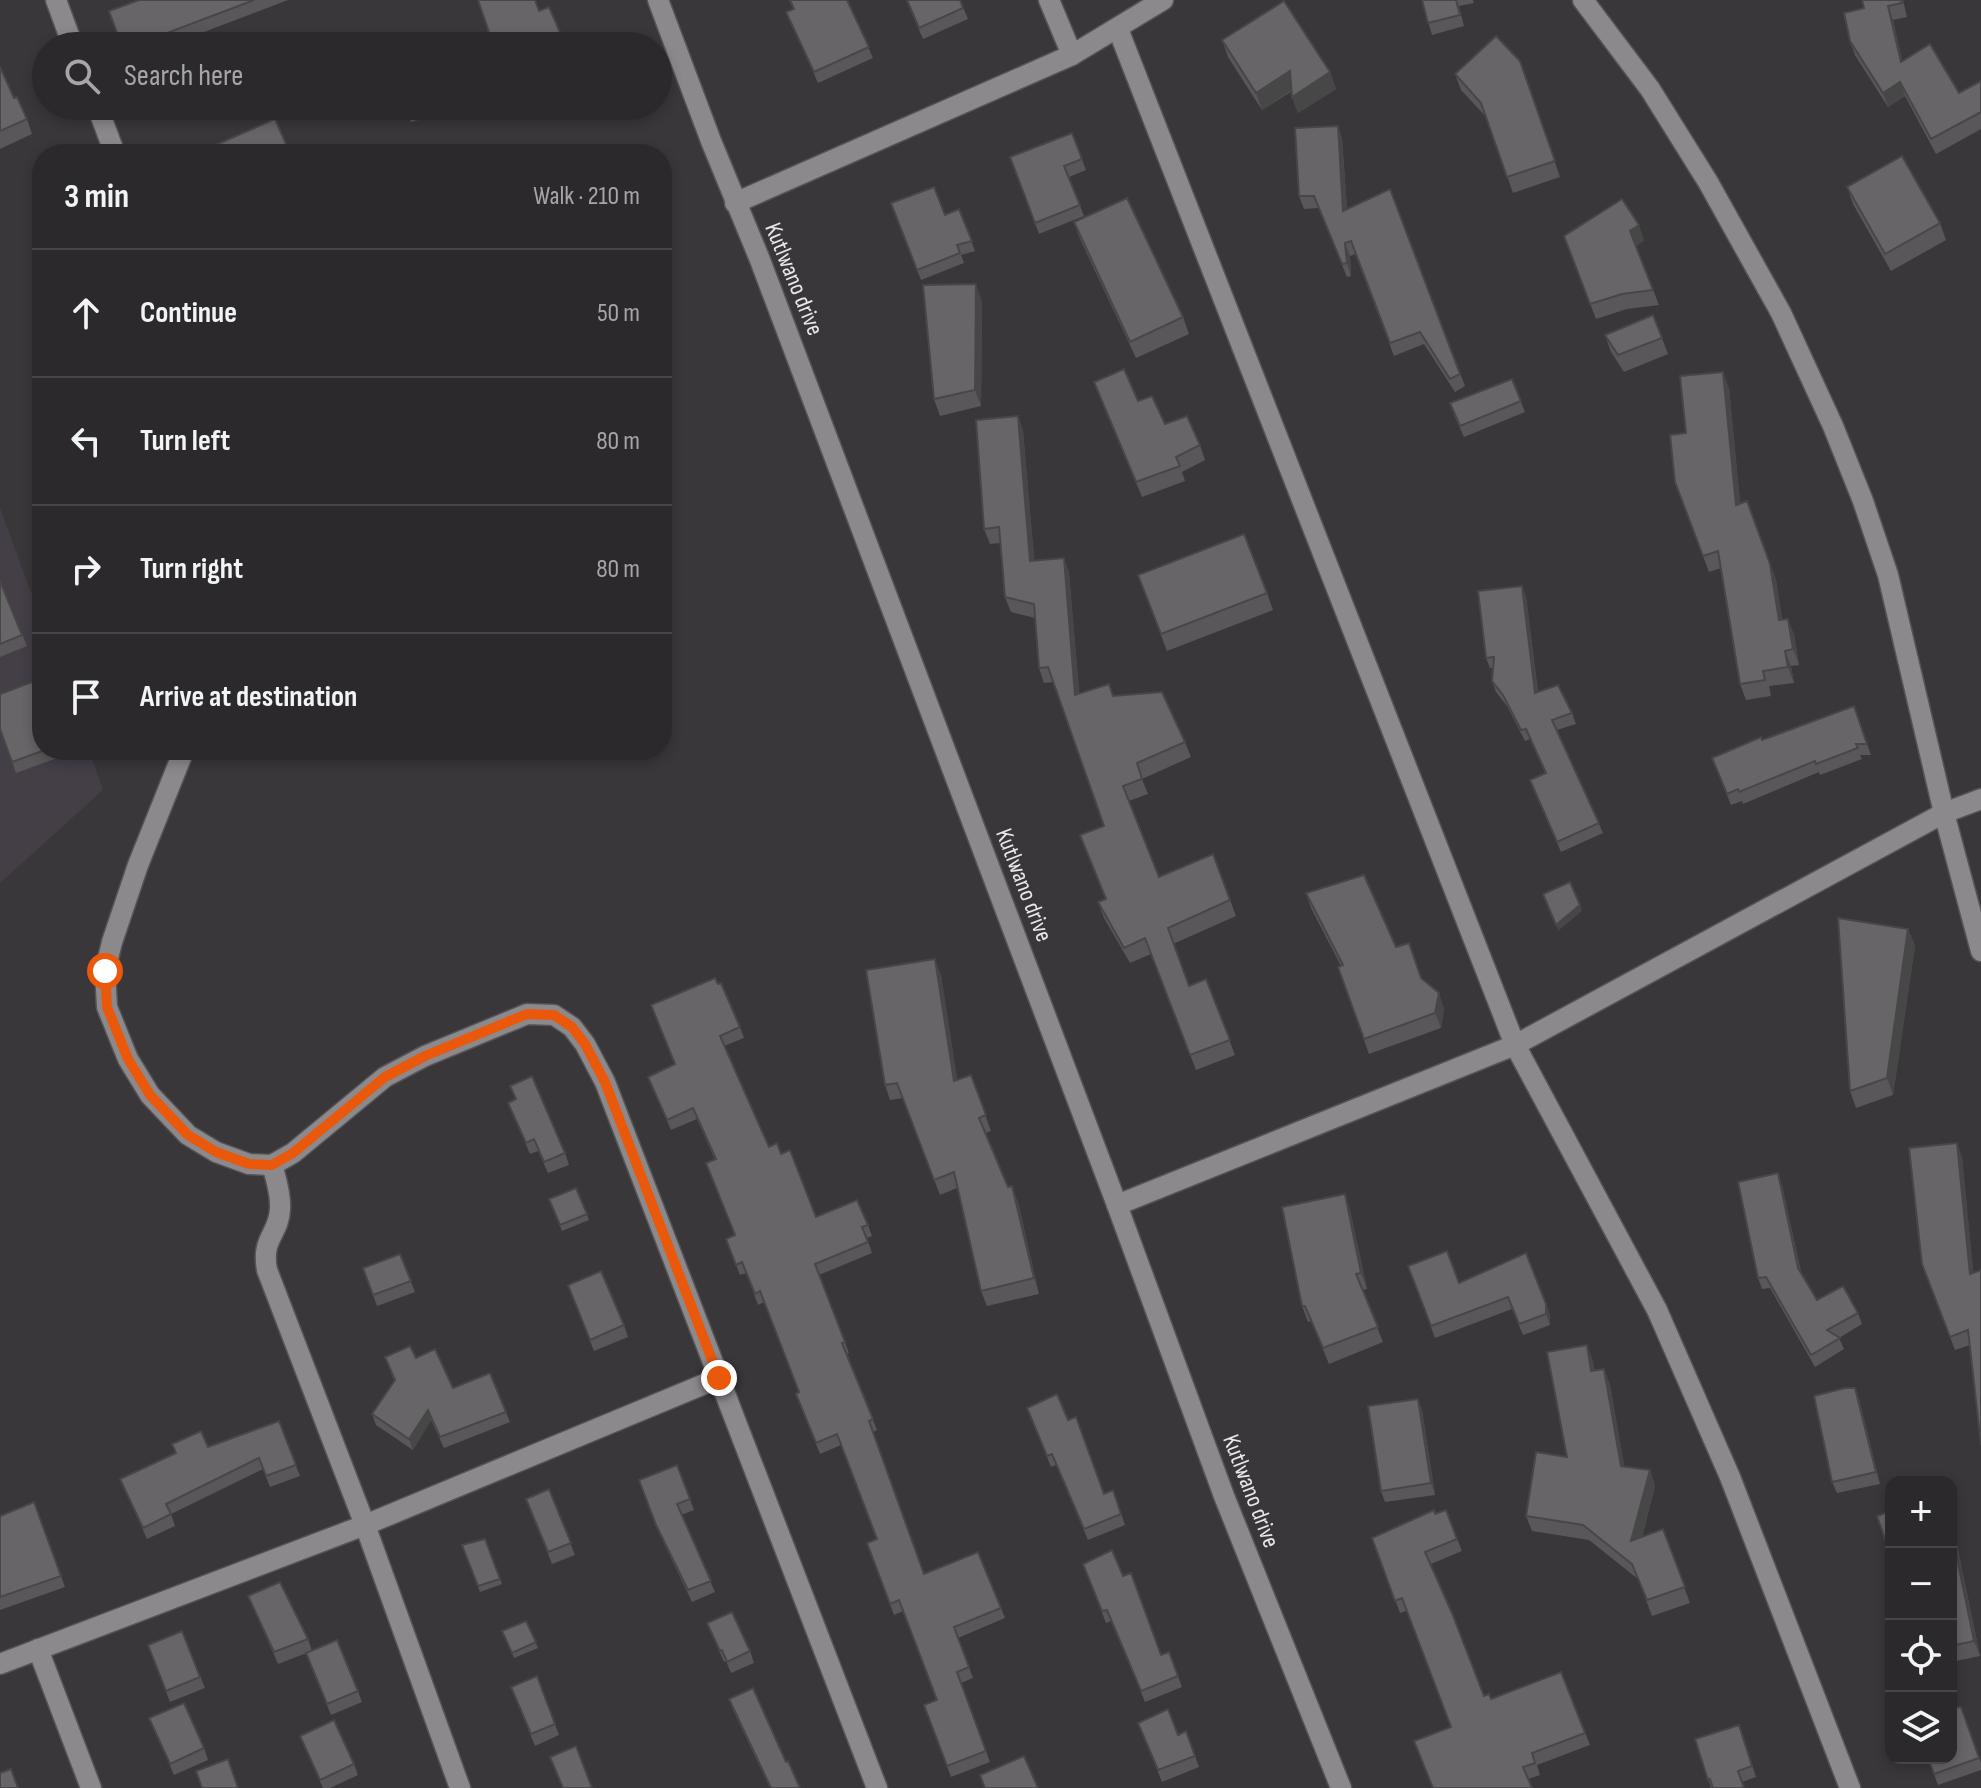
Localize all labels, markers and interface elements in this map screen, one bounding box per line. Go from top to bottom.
search box [32,32,672,120]
icon: search [60,54,104,98]
text: Search here [124,58,243,94]
text: 3 min [64,176,129,217]
text: Walk · 210 m [533,181,640,212]
street label: Kutlwano drive [758,218,830,340]
icon: ahead [64,291,108,335]
text: Continue [140,295,237,331]
text: 50 m [597,298,640,329]
icon: left [64,419,108,463]
text: Turn left [140,423,230,459]
text: 80 m [596,426,640,457]
icon: right [64,547,108,591]
text: Turn right [140,551,243,587]
text: 80 m [596,554,640,585]
icon: arrive [64,675,108,719]
text: Arrive at destination [140,679,357,715]
street label: Kutlwano drive [989,824,1059,946]
route start [87,953,123,989]
route end [701,1360,737,1396]
street label: Kutlwano drive [1216,1430,1286,1552]
map controls [1885,1476,1957,1764]
button: + [1885,1476,1957,1548]
button: − [1885,1548,1957,1620]
button: locate [1885,1620,1957,1692]
button: layers [1885,1692,1957,1764]

